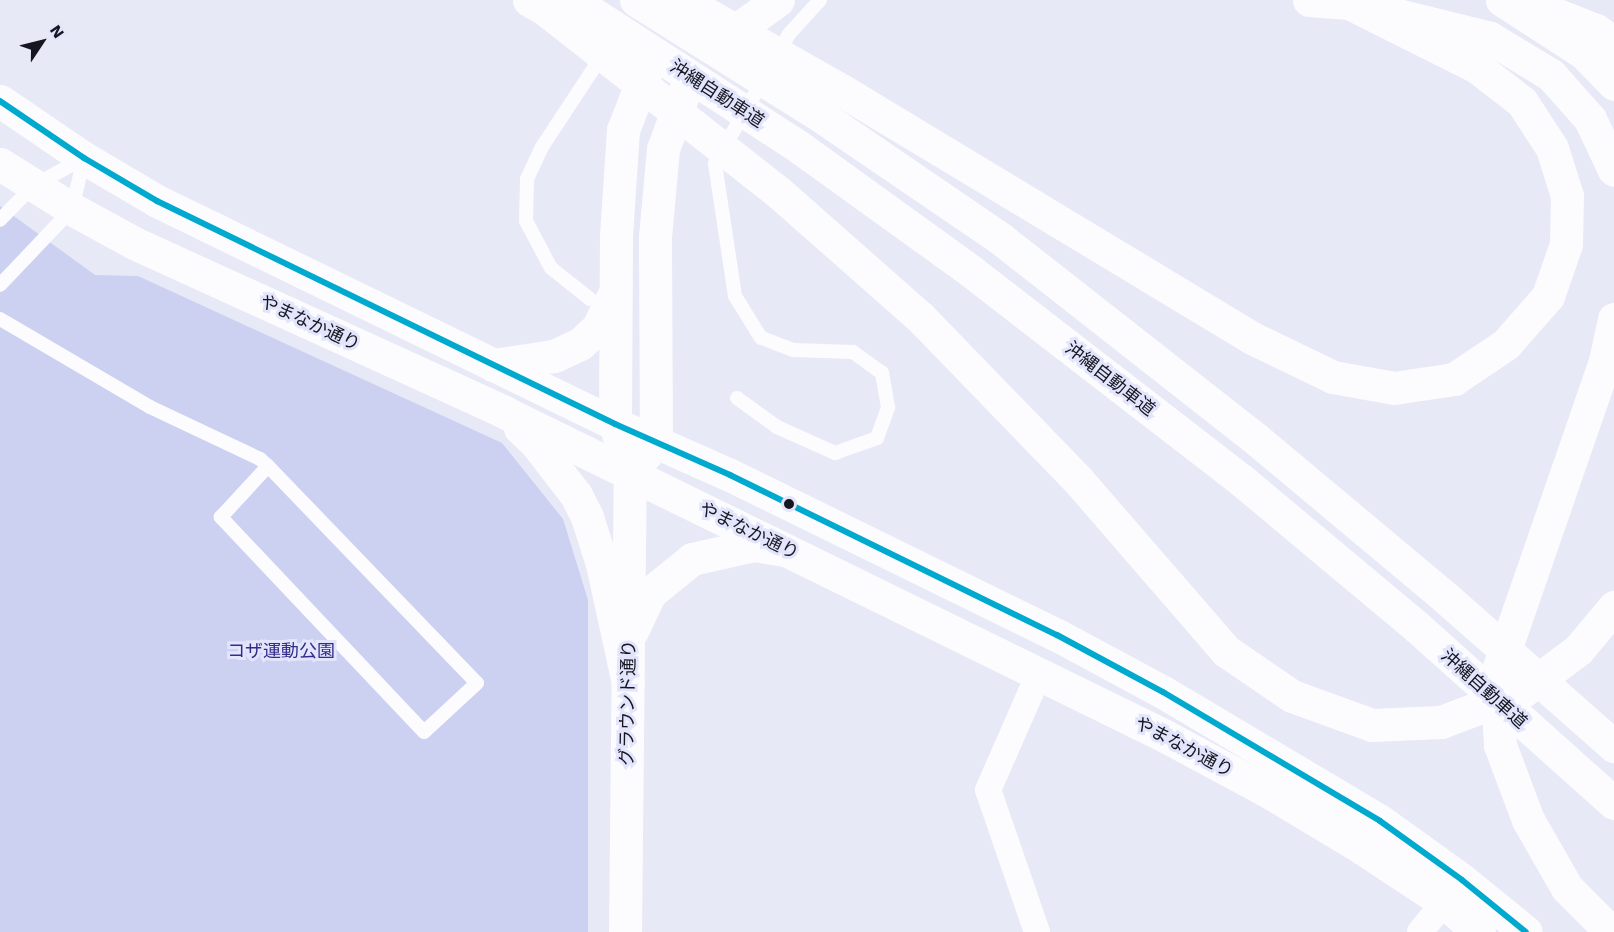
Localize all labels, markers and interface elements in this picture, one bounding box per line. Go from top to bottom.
north arrow [12,12,72,72]
text: N [46,21,68,42]
street label: 沖縄自動車道 [666,56,768,132]
street label: やまなか通り [256,290,364,356]
street label: 沖縄自動車道 [1061,337,1159,421]
street label: やまなか通り [696,498,802,564]
unlabelled marker [783,498,795,510]
park label: コザ運動公園 [227,640,335,662]
street label: グラウンド通り [616,640,640,766]
street label: 沖縄自動車道 [1437,645,1531,733]
street label: やまなか通り [1131,712,1237,782]

